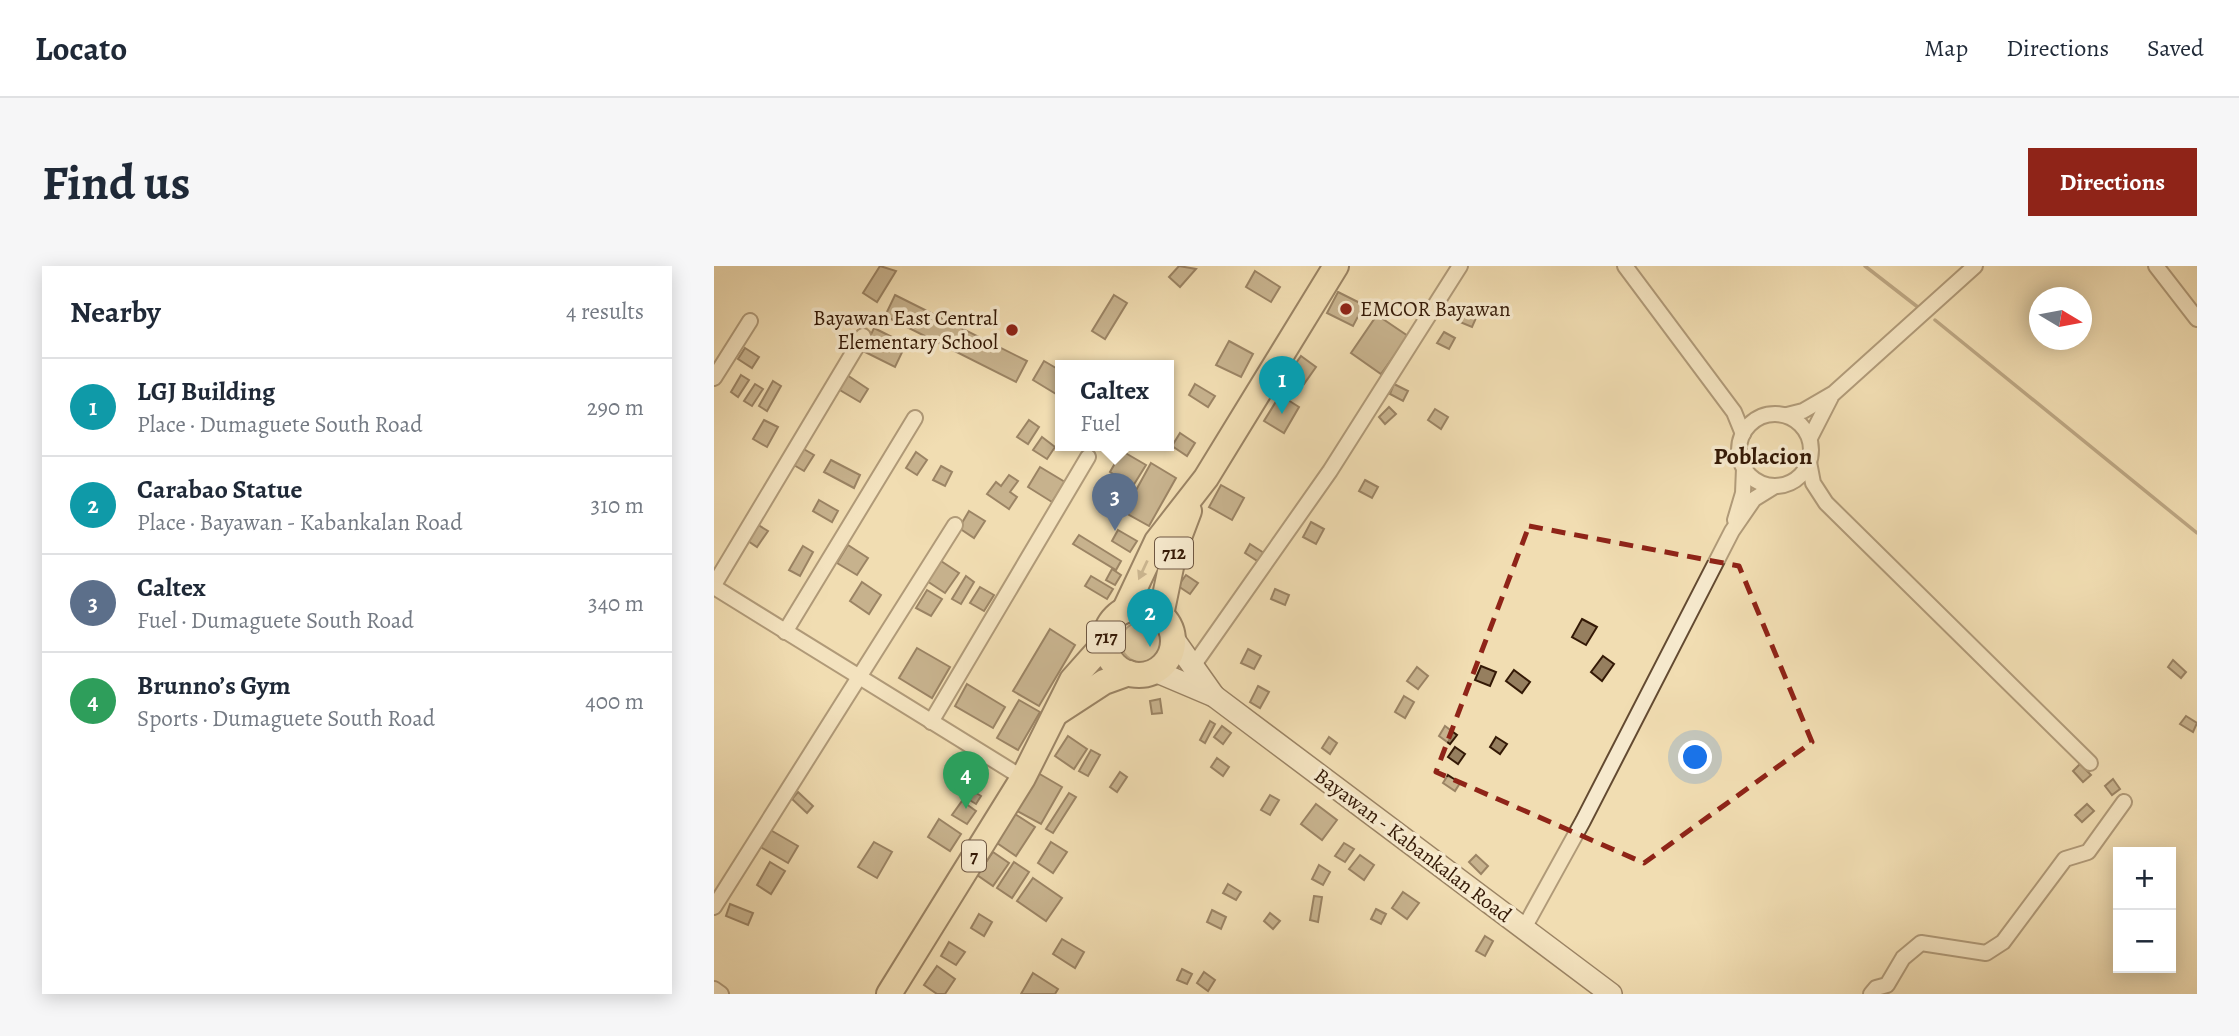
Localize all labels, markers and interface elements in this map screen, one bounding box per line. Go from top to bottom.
text: Locato [35,26,127,71]
text: Map [1924,32,1968,64]
text: Directions [2006,32,2109,64]
text: Saved [2147,32,2204,64]
button: Directions [2028,148,2197,216]
text: Find us [42,149,190,216]
north arrow [2029,287,2092,350]
text: Nearby [70,292,161,332]
place label: EMCOR Bayawan [1360,295,1511,323]
text: 4 results [566,296,644,327]
marker: EMCOR Bayawan [1338,301,1354,317]
place label: Bayawan East Central Elementary School [813,304,998,356]
marker: Bayawan East Central Elementary School [1004,322,1020,338]
pin: 1 [1259,356,1305,414]
popup [1055,360,1174,451]
text: Caltex [1080,373,1149,408]
text: LGJ Building [137,374,275,409]
text: 1 [89,392,97,423]
text: 290 m [587,392,644,423]
text: Fuel [1080,408,1120,439]
text: Place · Dumaguete South Road [137,409,423,440]
district label: Poblacion [1714,440,1813,472]
text: Carabao Statue [137,472,302,507]
pin: 3 [1092,473,1138,531]
text: 2 [87,490,99,521]
text: 310 m [591,490,644,521]
text: Place · Bayawan - Kabankalan Road [137,507,463,538]
road number: 712 [1155,538,1193,568]
one-way arrow [1137,560,1149,580]
text: Caltex [137,570,206,605]
text: 3 [88,588,98,619]
text: 340 m [588,588,644,619]
pin: 2 [1127,589,1173,647]
text: Fuel · Dumaguete South Road [137,605,414,636]
road number: 717 [1087,622,1125,652]
text: Brunno’s Gym [137,668,291,703]
text: 4 [88,686,98,717]
text: 400 m [585,686,644,717]
text: Sports · Dumaguete South Road [137,703,435,734]
your location [1678,740,1712,774]
pin: 4 [943,751,989,809]
street label: Bayawan - Kabankalan Road [1309,761,1518,929]
road number: 7 [962,841,986,872]
map controls [2113,847,2176,973]
button: + [2113,847,2176,910]
button: − [2113,910,2176,973]

